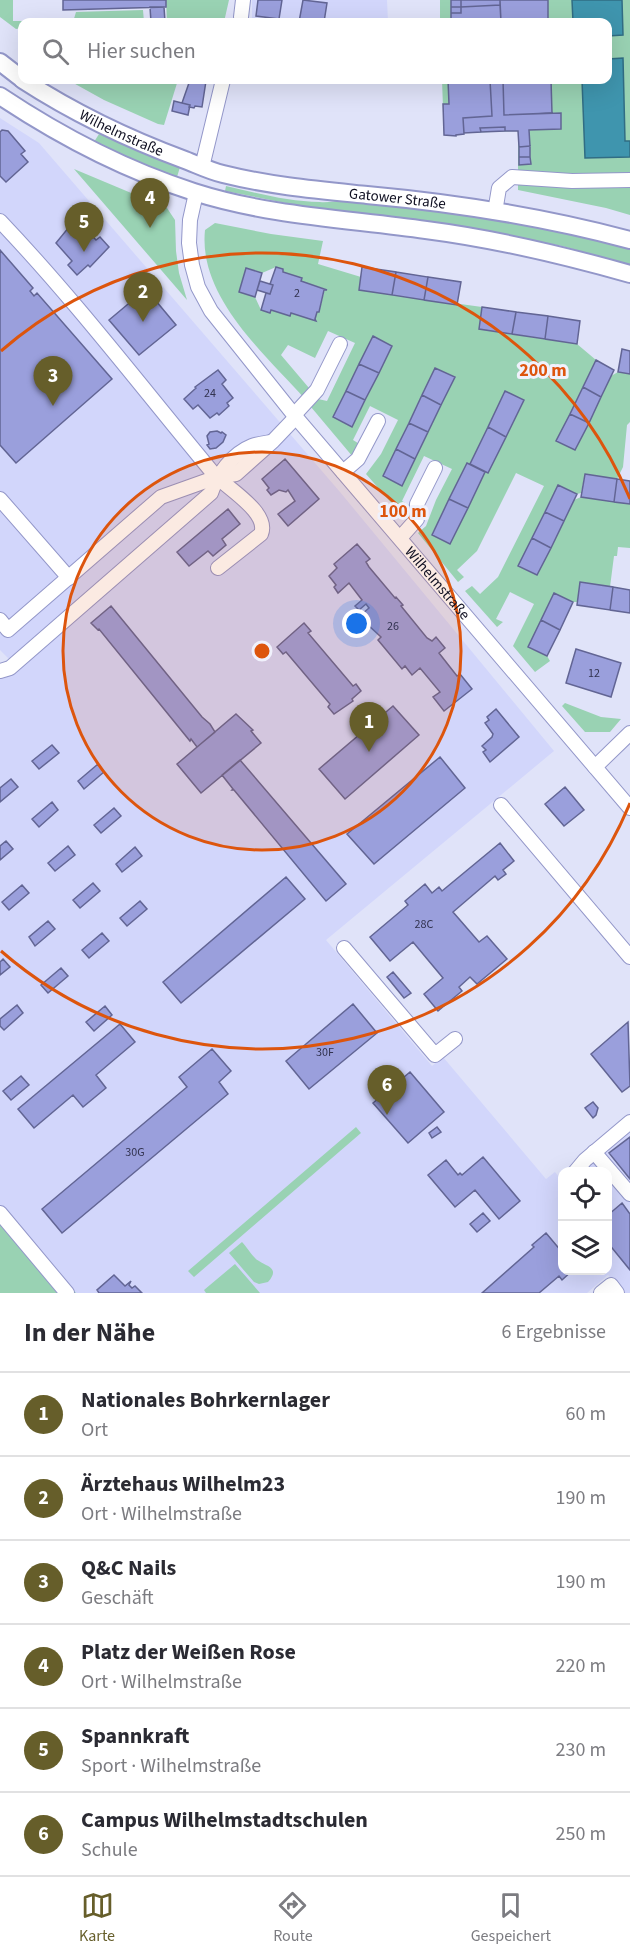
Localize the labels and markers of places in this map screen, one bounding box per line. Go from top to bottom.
pin: 4 [130,178,170,228]
pin: 5 [64,202,104,252]
pin: 2 [124,272,162,322]
pin: 3 [34,356,72,406]
centre of rings [252,641,272,661]
pin: 1 [350,702,388,752]
pin: 6 [368,1066,406,1115]

